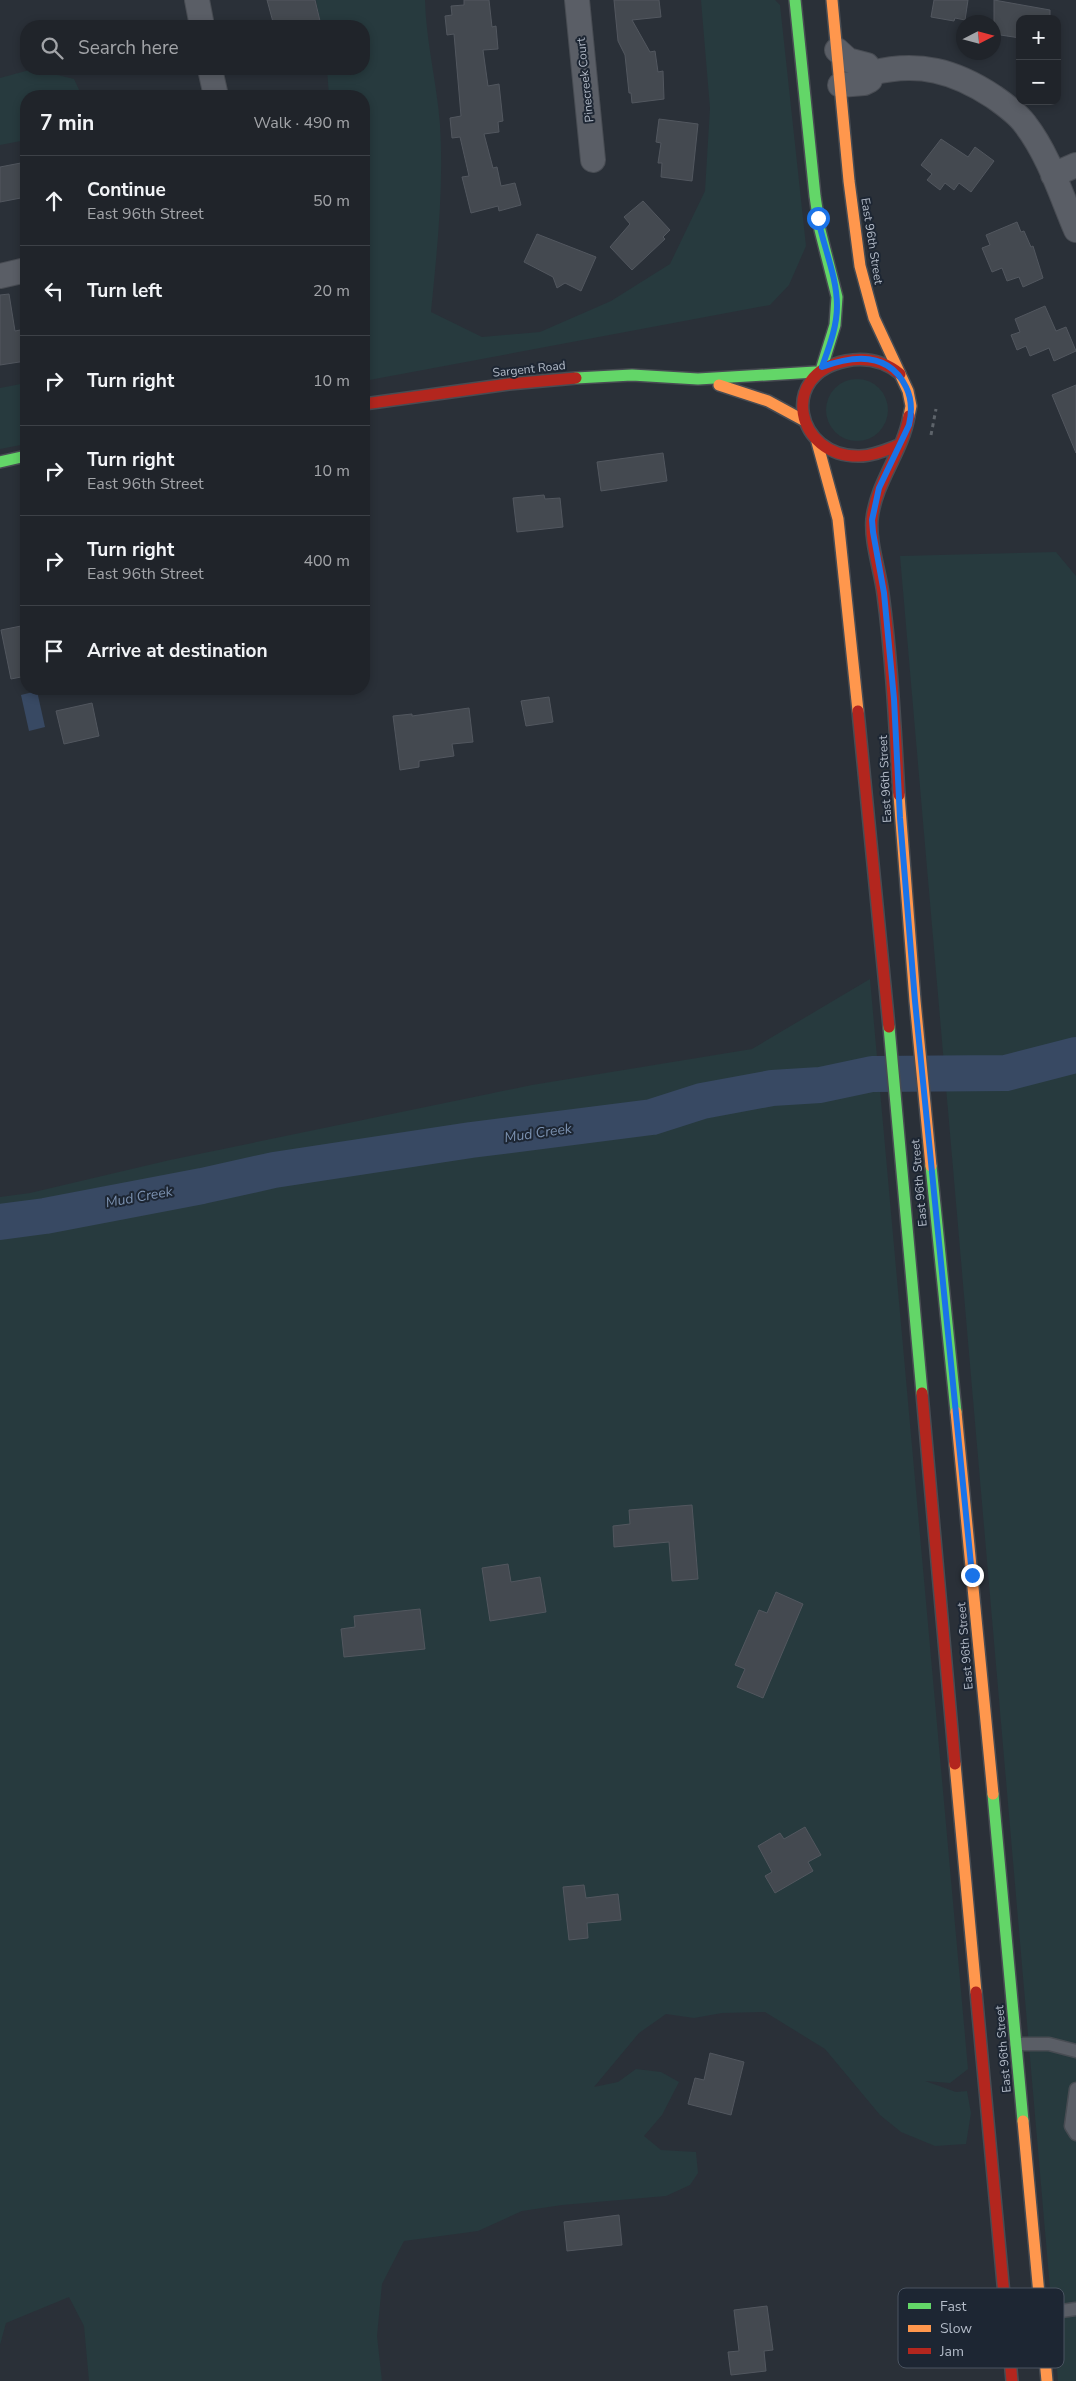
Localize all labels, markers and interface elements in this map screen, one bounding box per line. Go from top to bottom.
north arrow [956,15,1001,60]
map controls [1016,15,1061,105]
button: + [1016,15,1061,60]
search box [20,20,370,75]
icon: search [38,34,66,62]
text: Search here [78,35,179,61]
street label: Pinecreek Court [573,36,597,123]
button: − [1016,60,1061,105]
text: 7 min [40,109,94,137]
text: Walk · 490 m [254,112,350,134]
text: Continue [87,177,166,203]
icon: ahead [40,187,68,215]
text: 50 m [313,190,350,212]
street label: East 96th Street [857,197,887,286]
text: East 96th Street [87,203,204,225]
route start [807,207,830,230]
icon: left [40,277,68,305]
text: Turn left [87,278,162,304]
text: 20 m [313,280,350,302]
street label: Sargent Road [492,357,566,381]
icon: right [40,367,68,395]
text: Turn right [87,368,174,394]
text: 10 m [313,370,350,392]
text: Turn right [87,447,174,473]
icon: right [40,457,68,485]
text: 10 m [313,460,350,482]
text: East 96th Street [87,473,204,495]
text: Turn right [87,537,174,563]
icon: right [40,547,68,575]
text: 400 m [303,550,350,572]
text: East 96th Street [87,563,204,585]
icon: arrive [40,637,68,665]
text: Arrive at destination [87,638,268,664]
street label: East 96th Street [875,734,895,823]
water label: Mud Creek [503,1119,574,1147]
street label: East 96th Street [907,1138,931,1227]
water label: Mud Creek [104,1182,175,1212]
route end [961,1564,984,1587]
street label: East 96th Street [953,1601,977,1690]
street label: East 96th Street [991,2004,1015,2093]
legend [898,2288,1064,2368]
text: Fast [940,2297,966,2316]
text: Slow [940,2319,972,2338]
text: Jam [939,2342,964,2361]

